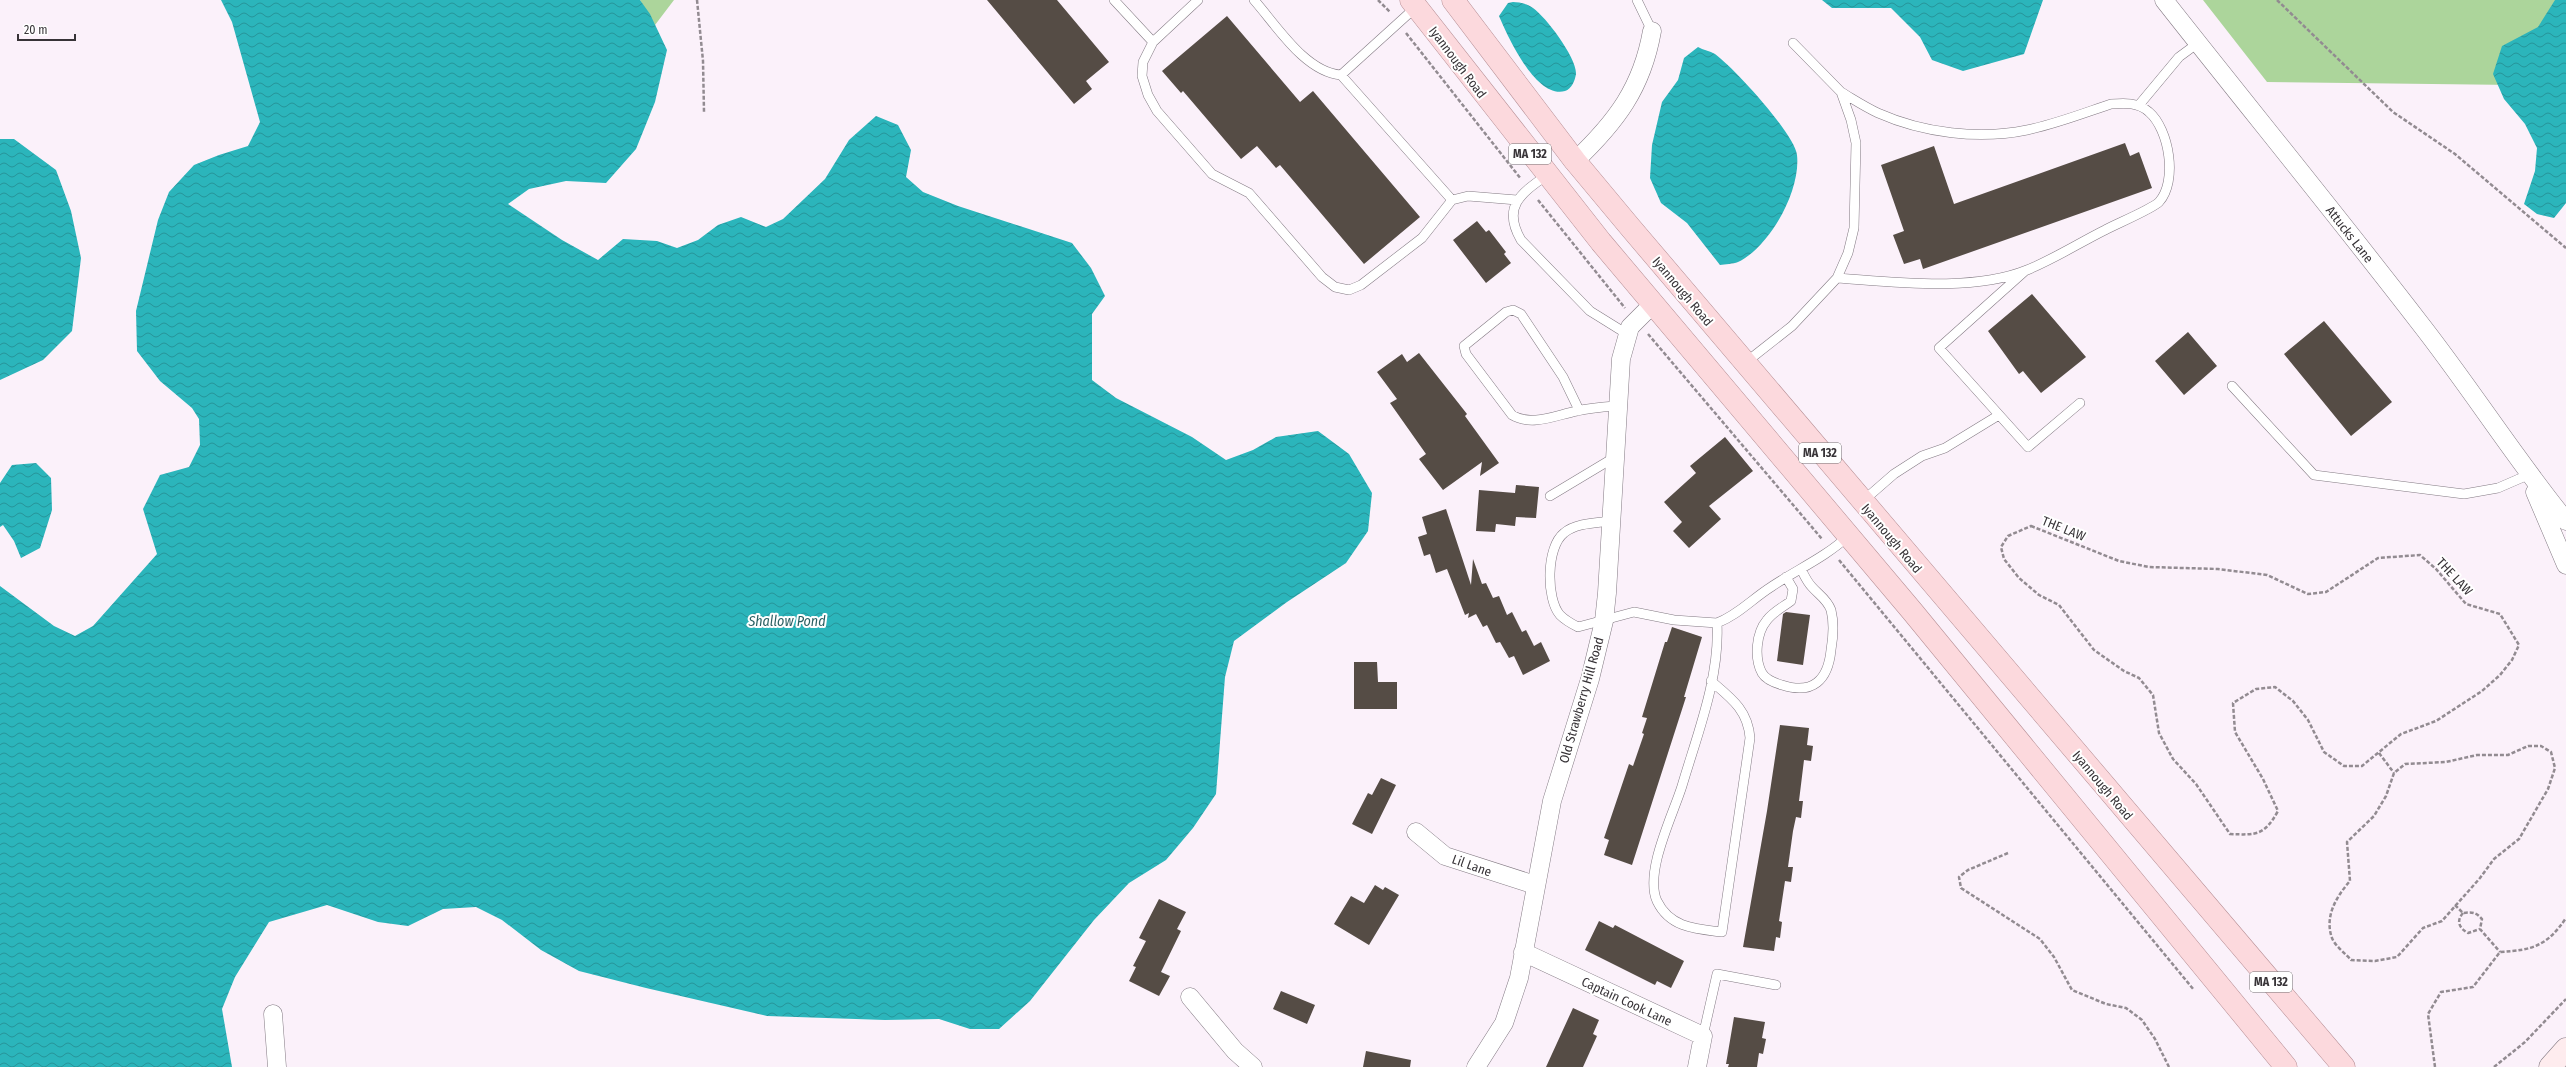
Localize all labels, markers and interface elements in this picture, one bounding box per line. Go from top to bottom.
scale bar [18,16,75,42]
text: 20 m [24,23,48,37]
street label: Iyannough Road [1426,24,1489,101]
road number: MA 132 [1509,144,1551,164]
street label: Attucks Lane [2323,203,2376,266]
street label: Iyannough Road [1649,254,1716,329]
road number: MA 132 [1799,443,1841,463]
street label: Iyannough Road [1858,501,1925,576]
street label: THE LAW [2040,513,2088,544]
street label: THE LAW [2434,555,2476,598]
water label: Shallow Pond [747,613,826,630]
street label: Old Strawberry Hill Road [1556,635,1607,765]
street label: Iyannough Road [2069,748,2136,823]
street label: Lil Lane [1450,851,1494,880]
road number: MA 132 [2250,972,2292,992]
street label: Captain Cook Lane [1579,974,1674,1029]

